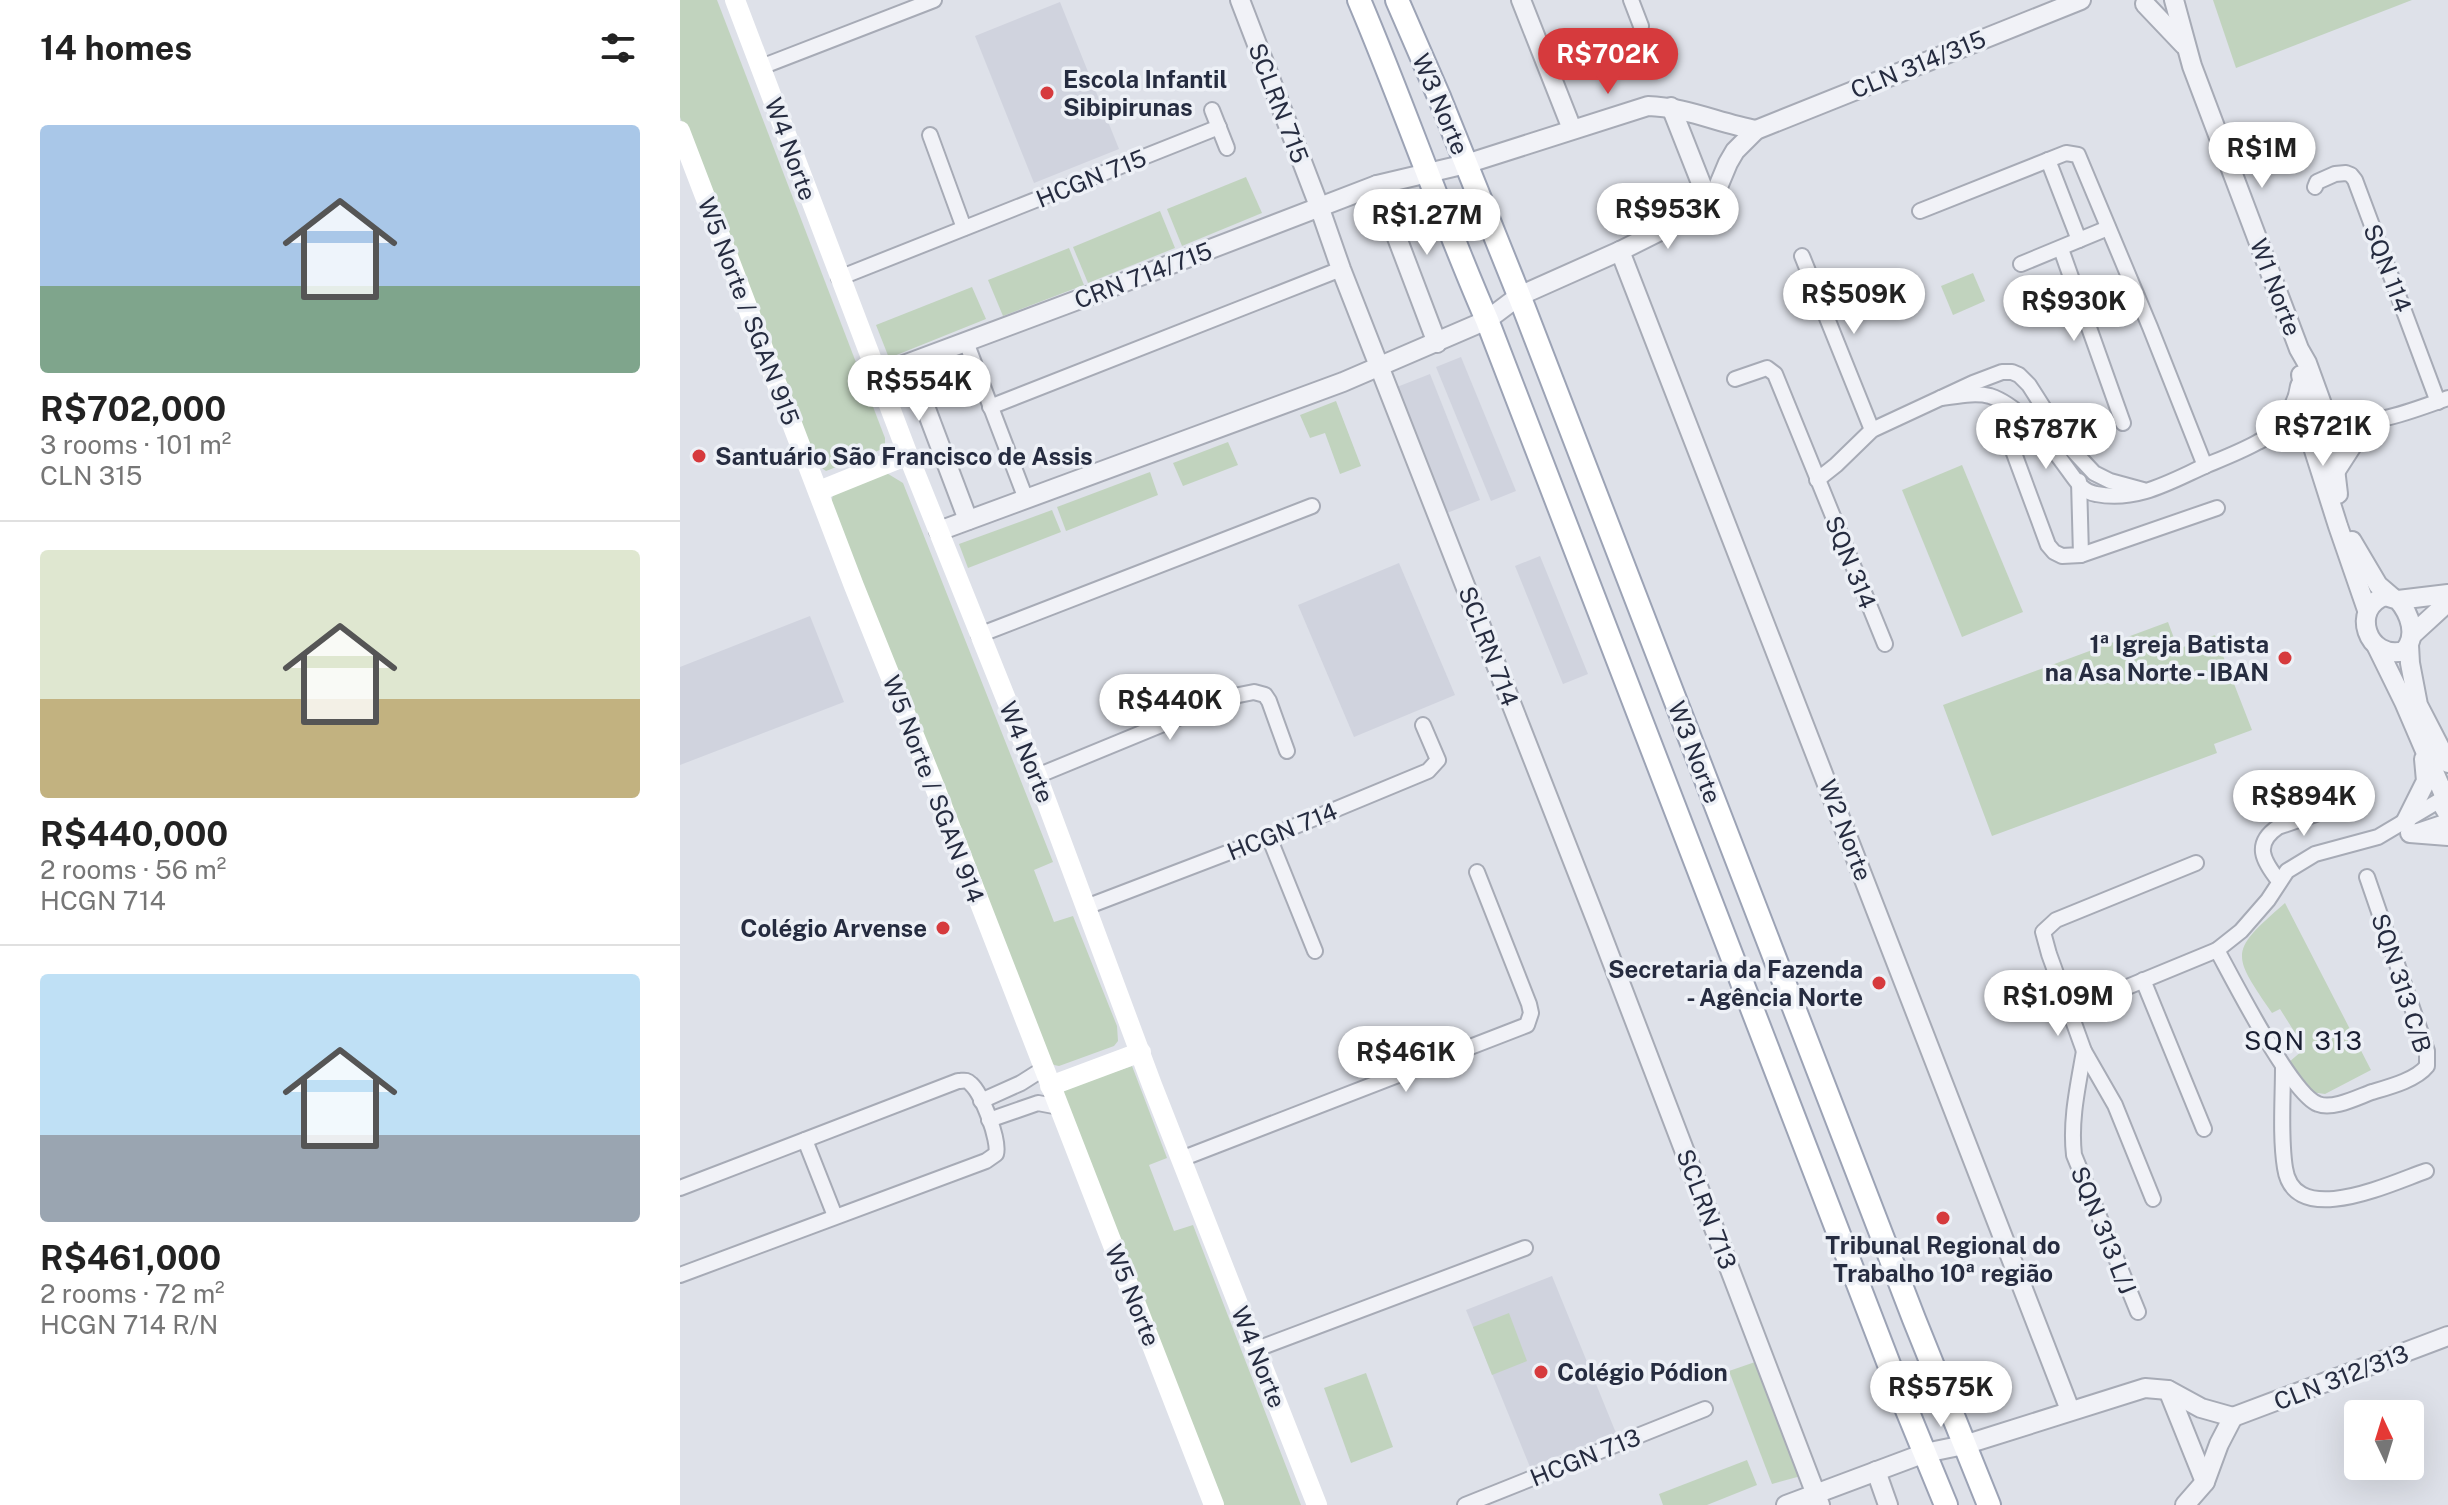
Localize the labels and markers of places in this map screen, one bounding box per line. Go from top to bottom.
pin: R$702K [1543,28,1673,96]
place label: Escola Infantil Sibipirunas [1063,65,1227,121]
marker: Escola Infantil Sibipirunas [1038,84,1056,102]
pin: R$1M [2215,122,2309,190]
pin: R$953K [1603,183,1733,251]
pin: R$1.27M [1353,189,1501,257]
pin: R$509K [1789,268,1919,336]
pin: R$930K [2009,275,2139,343]
pin: R$554K [854,355,984,423]
pin: R$721K [2258,400,2388,468]
pin: R$787K [1981,403,2111,471]
place label: Santuário São Francisco de Assis [715,442,1093,470]
marker: Santuário São Francisco de Assis [690,447,708,465]
place label: 1ª Igreja Batista na Asa Norte - IBAN [2045,630,2269,686]
marker: 1ª Igreja Batista na Asa Norte - IBAN [2276,649,2294,667]
pin: R$440K [1105,674,1235,742]
pin: R$894K [2239,770,2369,838]
place label: Colégio Arvense [740,914,927,942]
marker: Colégio Arvense [934,919,952,937]
place label: Secretaria da Fazenda - Agência Norte [1608,955,1863,1011]
pin: R$1.09M [1984,970,2132,1038]
marker: Secretaria da Fazenda - Agência Norte [1870,974,1888,992]
pin: R$461K [1341,1026,1471,1094]
marker: Tribunal Regional do Trabalho 10ª região [1934,1209,1952,1227]
place label: Tribunal Regional do Trabalho 10ª região [1825,1231,2061,1287]
place label: Colégio Pódion [1557,1358,1728,1386]
pin: R$575K [1876,1361,2006,1429]
marker: Colégio Pódion [1532,1363,1550,1381]

